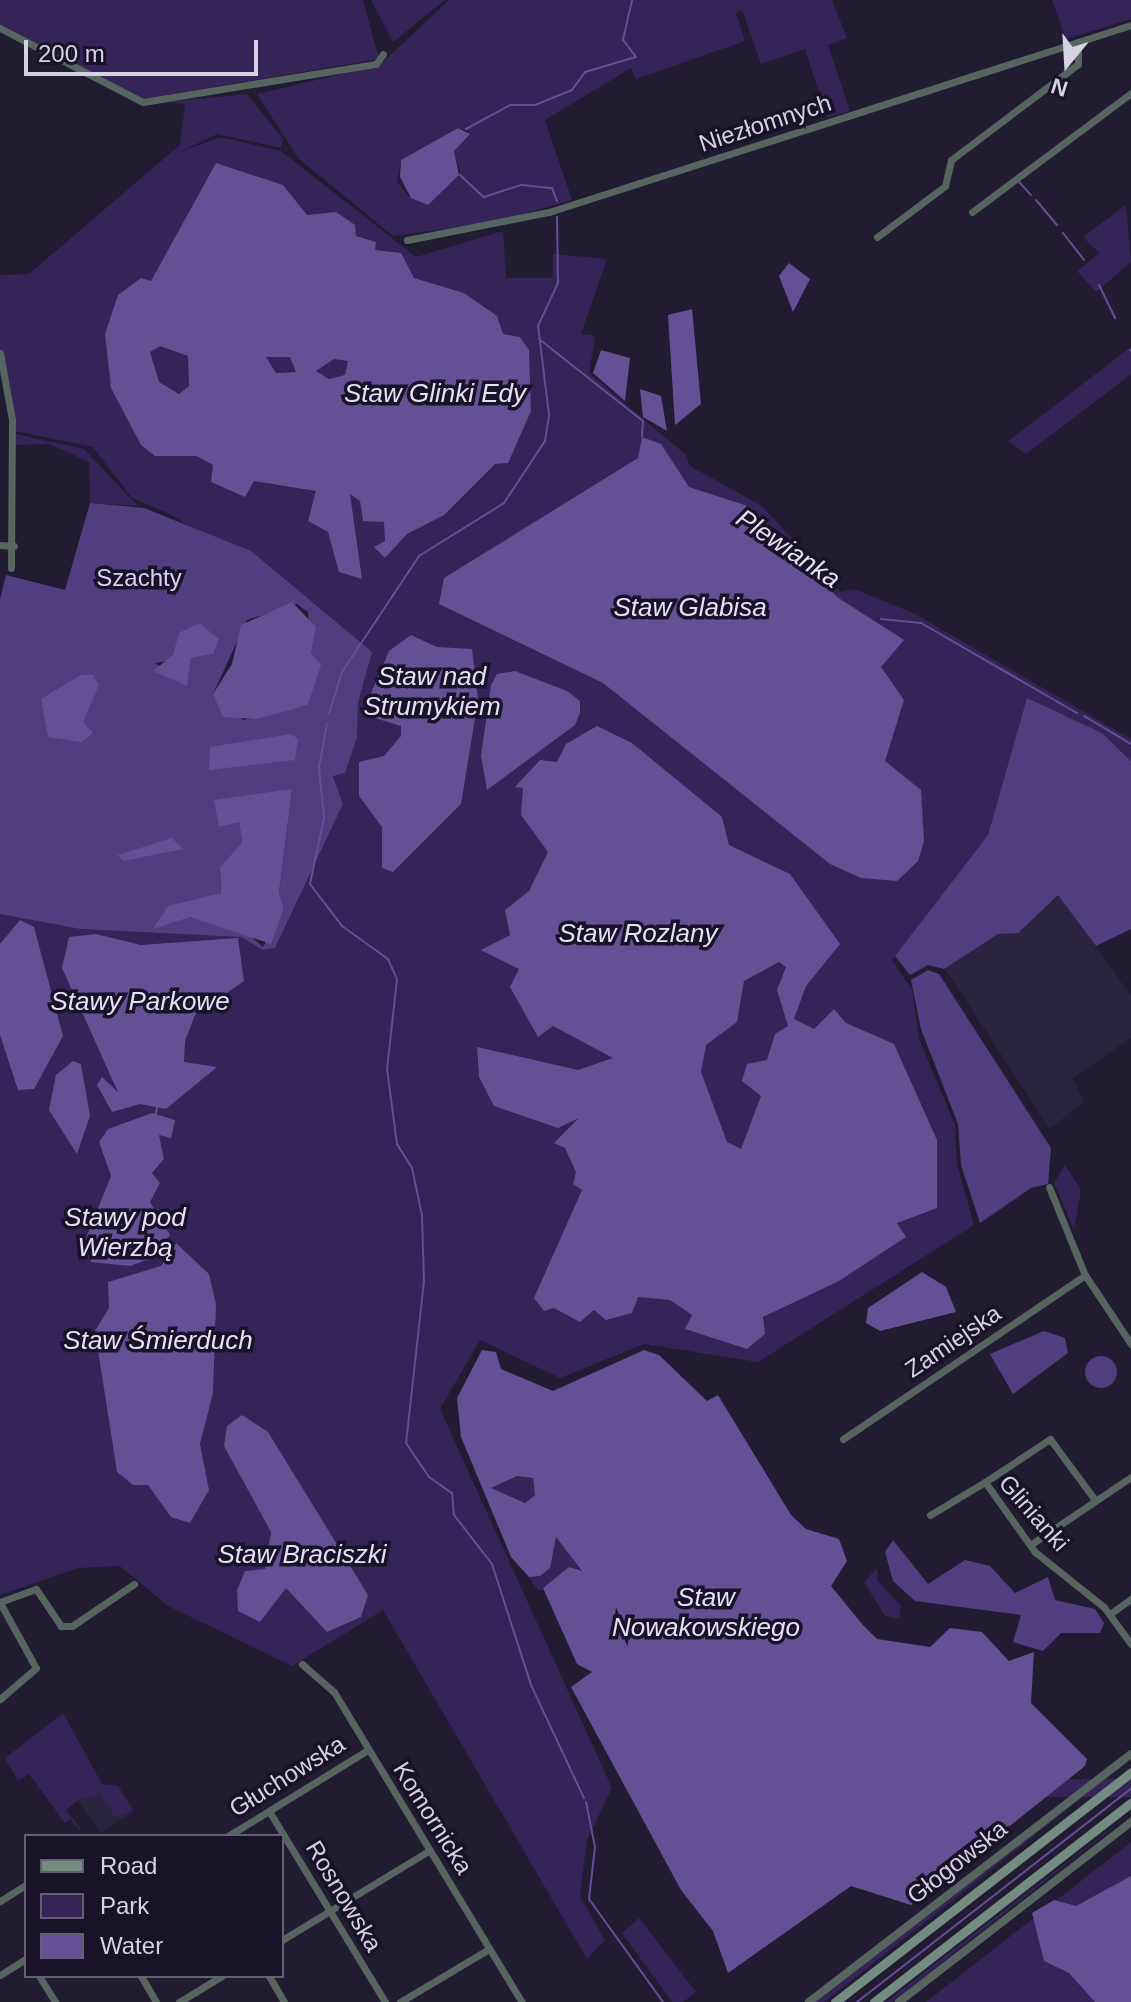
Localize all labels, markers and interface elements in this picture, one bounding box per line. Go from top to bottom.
scale bar [28,24,262,74]
north arrow [1027,24,1107,104]
text: 200 m [38,40,105,67]
text: N [1048,73,1071,102]
street label: Niezłomnych [695,88,835,158]
water label: Staw Glinki Edy [344,378,526,410]
water label: Plewianka [730,503,846,595]
park label: Szachty [96,564,182,592]
water label: Staw Glabisa [613,592,767,624]
water label: Staw nad Strumykiem [363,661,501,722]
water label: Staw Rozlany [559,918,717,950]
water label: Stawy Parkowe [50,986,230,1018]
water label: Stawy pod Wierzbą [64,1202,186,1264]
street label: Zamiejska [900,1298,1006,1384]
water label: Staw Śmierduch [63,1325,253,1357]
street label: Glinianki [993,1469,1075,1557]
water label: Staw Braciszki [217,1539,387,1571]
water label: Staw Nowakowskiego [612,1582,800,1644]
street label: Głuchowska [224,1729,350,1823]
street label: Komornicka [387,1757,479,1879]
street label: Głogowska [901,1814,1013,1910]
legend [24,1834,284,1978]
street label: Rosnowska [300,1835,388,1957]
text: Road [100,1852,157,1879]
text: Park [100,1892,149,1919]
text: Water [100,1932,163,1959]

